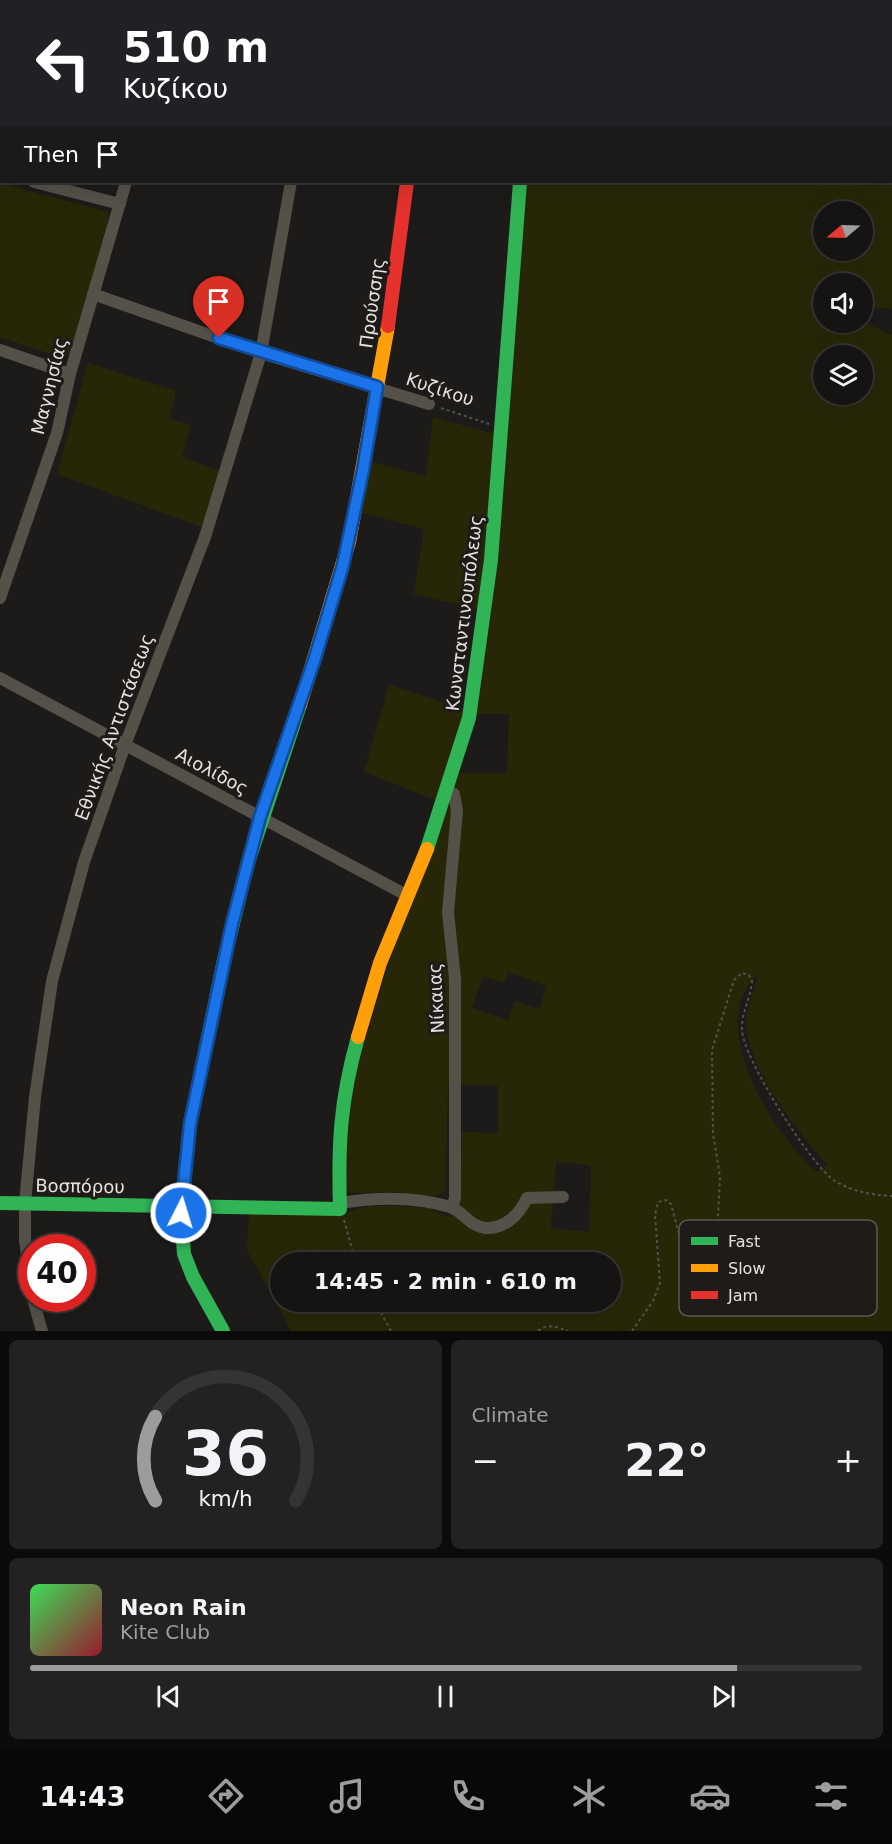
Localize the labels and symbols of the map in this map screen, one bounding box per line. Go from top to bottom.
north arrow [813,201,873,261]
street label: Προύσσης [355,256,389,350]
pin [193,276,244,338]
street label: Μαγνησίας [27,335,71,437]
street label: Κυζίκου [403,368,477,410]
street label: Κωνσταντινουπόλεως [442,514,486,712]
street label: Εθνικής Αντιστάσεως [70,631,158,823]
street label: Αιολίδος [172,743,252,799]
street label: Νίκαιας [424,962,448,1034]
street label: Βοσπόρου [35,1175,125,1197]
position arrow [149,1181,213,1245]
legend [679,1220,877,1316]
text: Fast [728,1232,760,1251]
speed limit sign: 40 [18,1234,96,1312]
text: Slow [728,1259,765,1278]
text: Jam [727,1286,758,1305]

